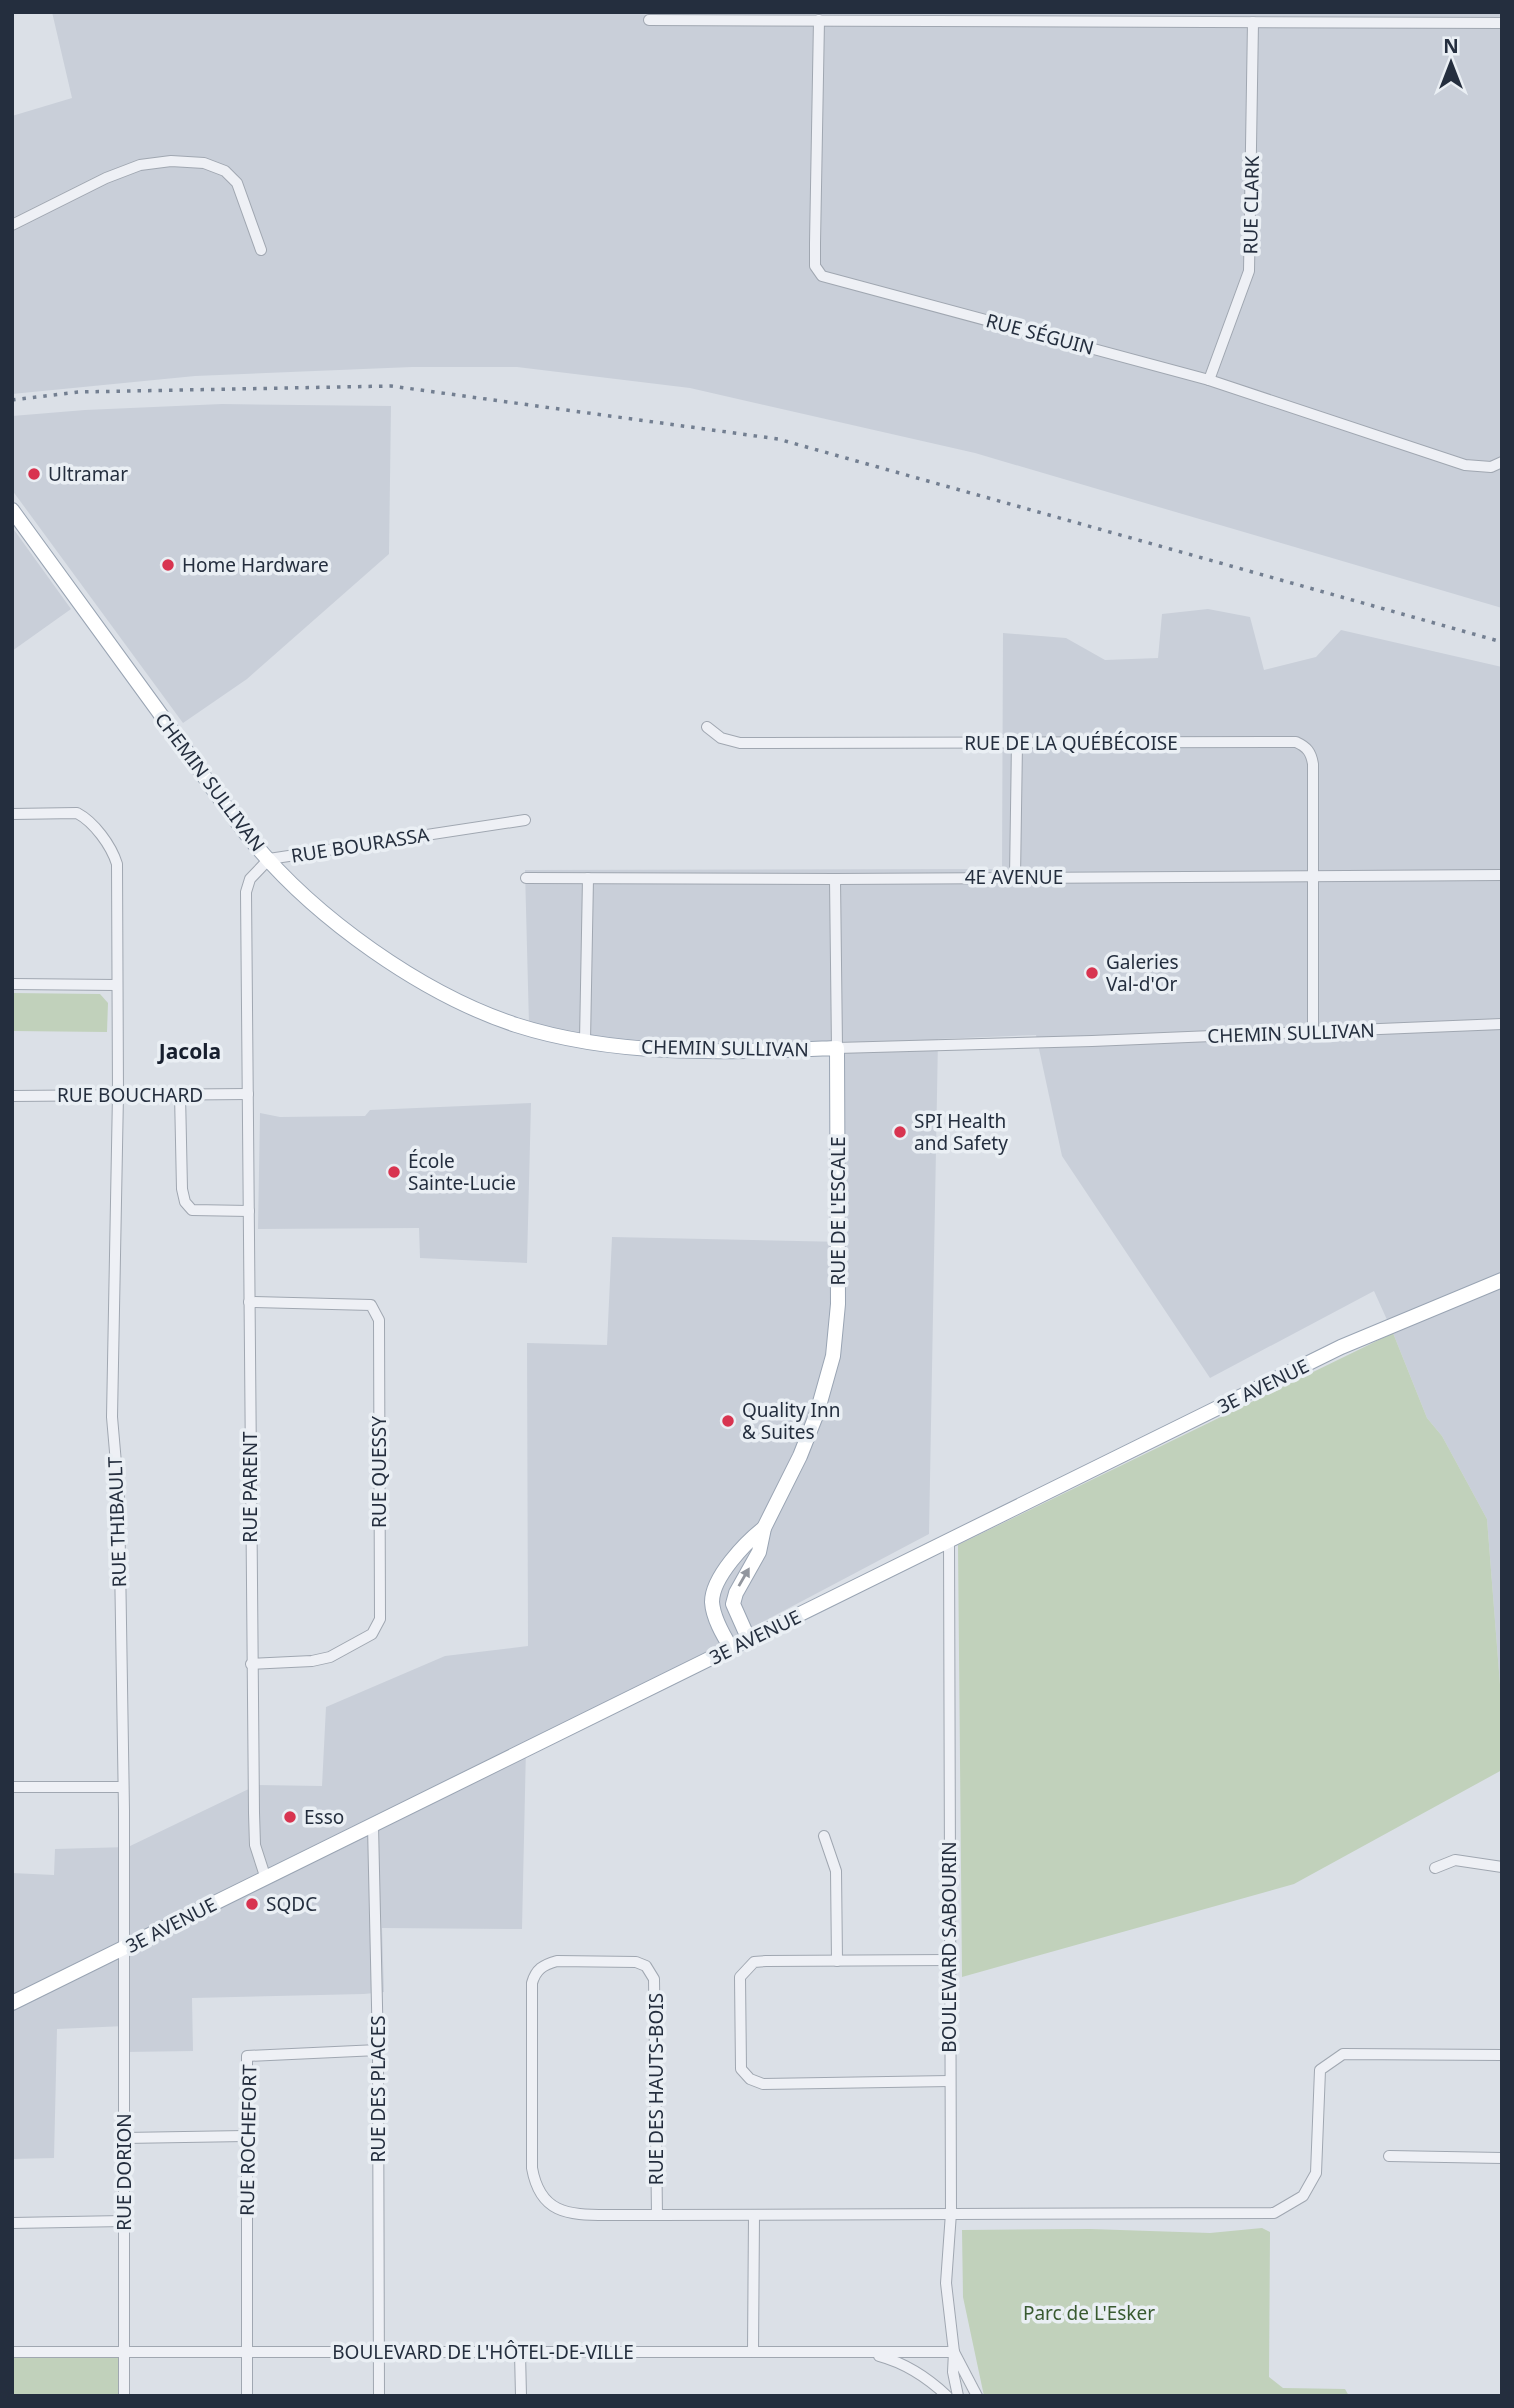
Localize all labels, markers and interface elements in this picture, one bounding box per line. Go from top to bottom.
north arrow [1416,28,1486,98]
text: N [1443,33,1459,59]
street label: RUE CLARK [1237,155,1265,255]
street label: RUE SÉGUIN [983,307,1097,361]
place label: Ultramar [48,461,128,487]
marker: Ultramar [26,466,42,482]
place label: Home Hardware [182,552,329,578]
marker: Home Hardware [160,557,176,573]
street label: CHEMIN SULLIVAN [149,707,271,857]
street label: RUE DE LA QUÉBÉCOISE [964,730,1178,756]
street label: RUE BOURASSA [289,821,432,869]
street label: 4E AVENUE [965,864,1063,890]
place label: Galeries Val-d'Or [1106,949,1179,997]
marker: Galeries Val-d'Or [1084,965,1100,981]
street label: CHEMIN SULLIVAN [1207,1017,1375,1049]
street label: CHEMIN SULLIVAN [641,1034,809,1062]
district label: Jacola [157,1037,221,1065]
street label: RUE BOUCHARD [57,1082,203,1108]
place label: SPI Health and Safety [914,1108,1008,1156]
marker: SPI Health and Safety [892,1124,908,1140]
street label: RUE DE L'ESCALE [825,1137,851,1285]
place label: École Sainte-Lucie [408,1148,516,1196]
marker: École Sainte-Lucie [386,1164,402,1180]
street label: 3E AVENUE [1213,1353,1313,1419]
place label: Quality Inn & Suites [742,1397,840,1445]
marker: Quality Inn & Suites [720,1413,736,1429]
street label: RUE QUESSY [366,1416,392,1528]
street label: RUE PARENT [237,1431,263,1543]
street label: RUE THIBAULT [102,1456,132,1588]
one-way arrow [738,1568,751,1587]
street label: 3E AVENUE [705,1604,805,1670]
place label: Esso [304,1804,344,1830]
marker: Esso [282,1809,298,1825]
street label: BOULEVARD SABOURIN [936,1841,962,2053]
street label: 3E AVENUE [121,1891,221,1959]
place label: SQDC [266,1891,317,1917]
marker: SQDC [244,1896,260,1912]
street label: RUE DES HAUTS-BOIS [643,1993,669,2185]
street label: RUE DES PLACES [365,2015,391,2163]
street label: RUE ROCHEFORT [234,2064,262,2216]
street label: RUE DORION [111,2113,137,2231]
park label: Parc de L'Esker [1023,2300,1155,2326]
street label: BOULEVARD DE L'HÔTEL-DE-VILLE [332,2339,634,2365]

